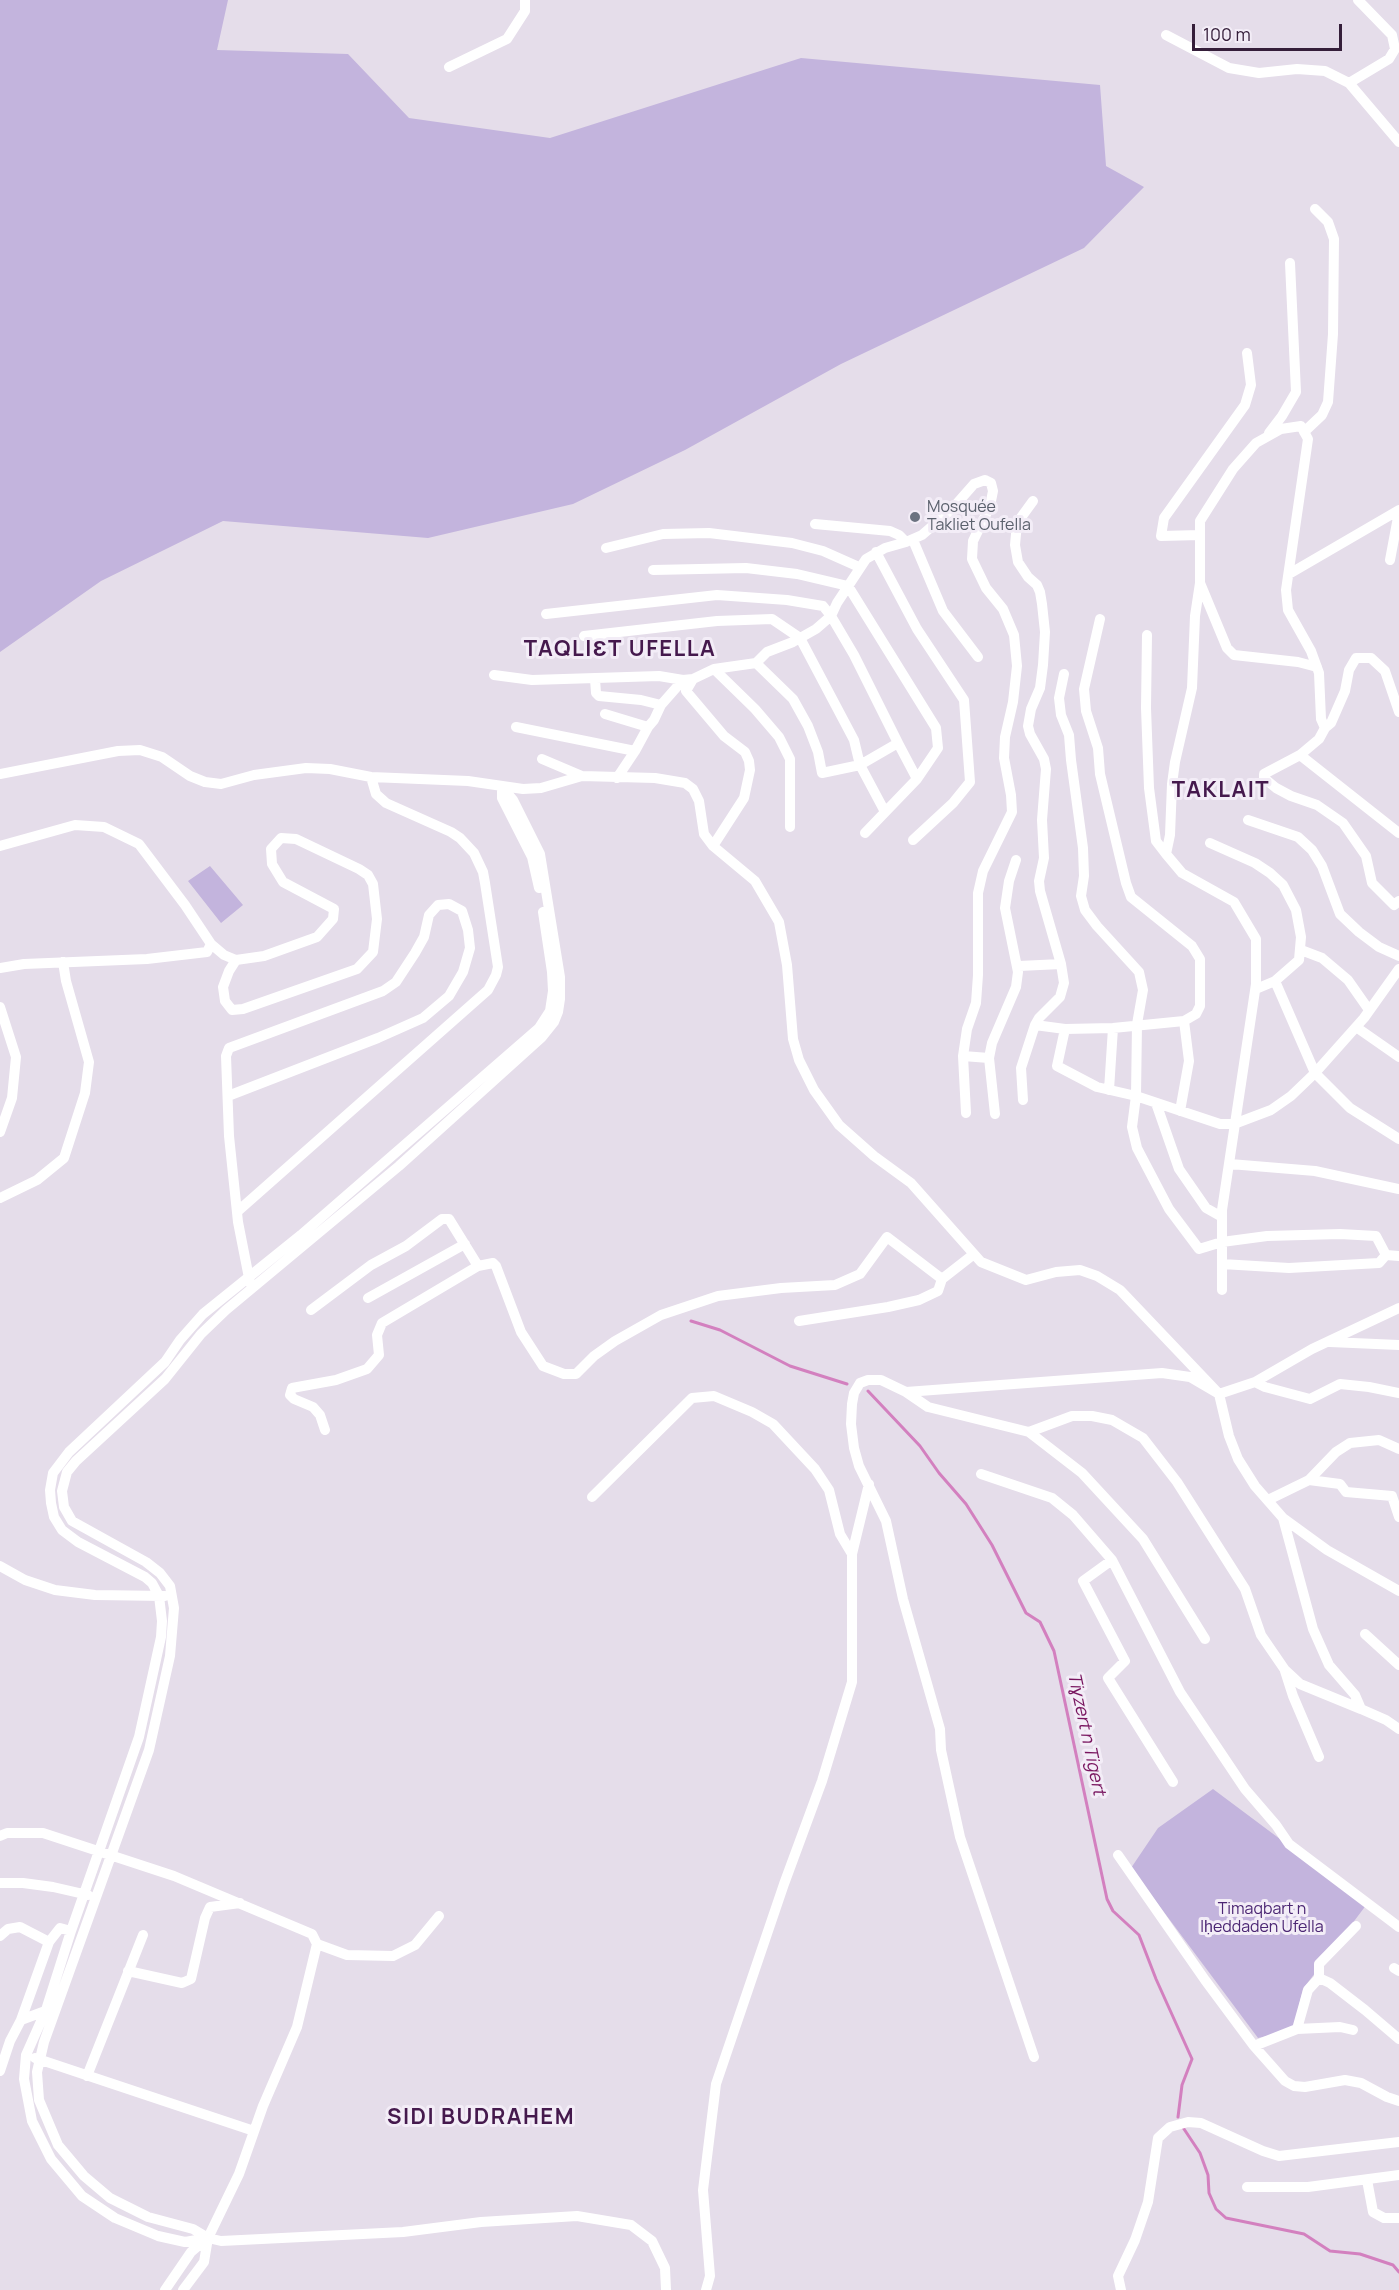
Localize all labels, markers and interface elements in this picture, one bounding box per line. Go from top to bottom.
scale bar [1195,12,1345,50]
text: 100 m [1203,22,1251,46]
place label: Mosquée Takliet Oufella [927,498,1031,536]
marker: Mosquée Takliet Oufella [908,510,922,524]
district label: TAQLIƐT UFELLA [524,637,716,663]
district label: TAKLAIT [1172,778,1270,804]
water label: Tiɣzert n Tigert [1062,1671,1110,1797]
park label: Timaqbart n Iḥeddaden Ufella [1200,1900,1324,1938]
district label: SIDI BUDRAHEM [387,2105,575,2131]

